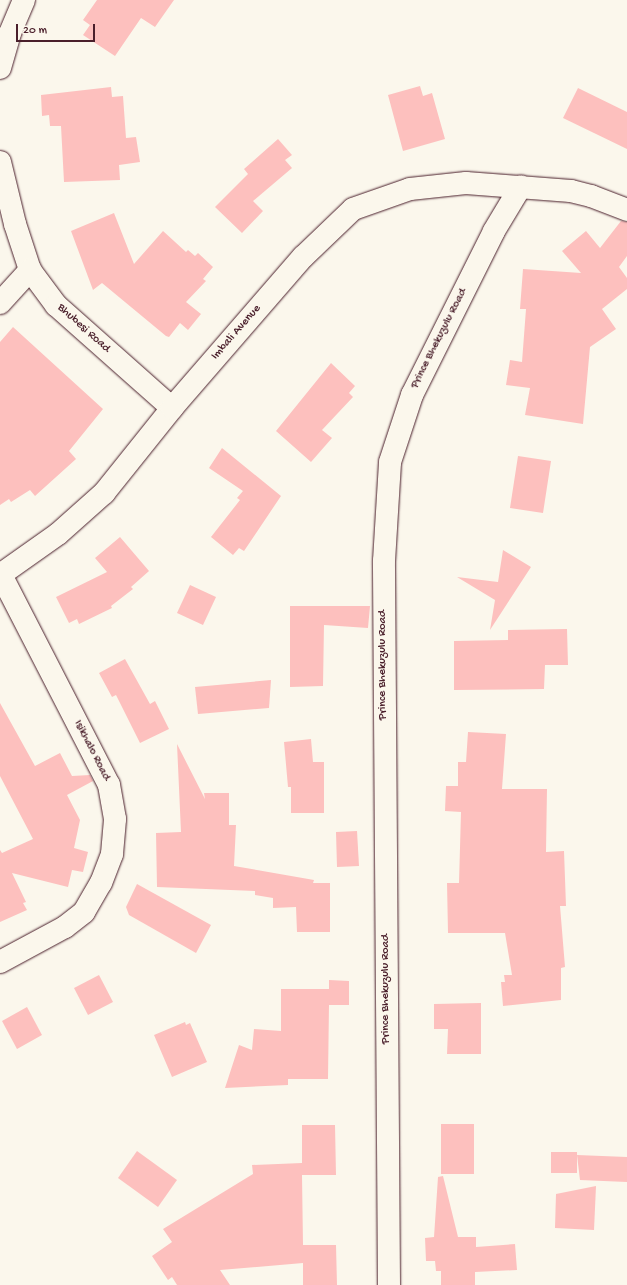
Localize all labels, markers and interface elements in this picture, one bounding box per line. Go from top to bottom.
scale bar [18,16,97,42]
text: 20 m [23,24,47,38]
street label: Prince Bhekuzulu Road [409,287,471,391]
street label: Bhubesi Road [53,301,113,357]
street label: Imbali Avenue [209,302,265,364]
street label: Prince Bhekuzulu Road [377,610,391,720]
street label: Isikhalo Road [70,718,112,784]
street label: Prince Bhekuzulu Road [380,934,394,1044]

